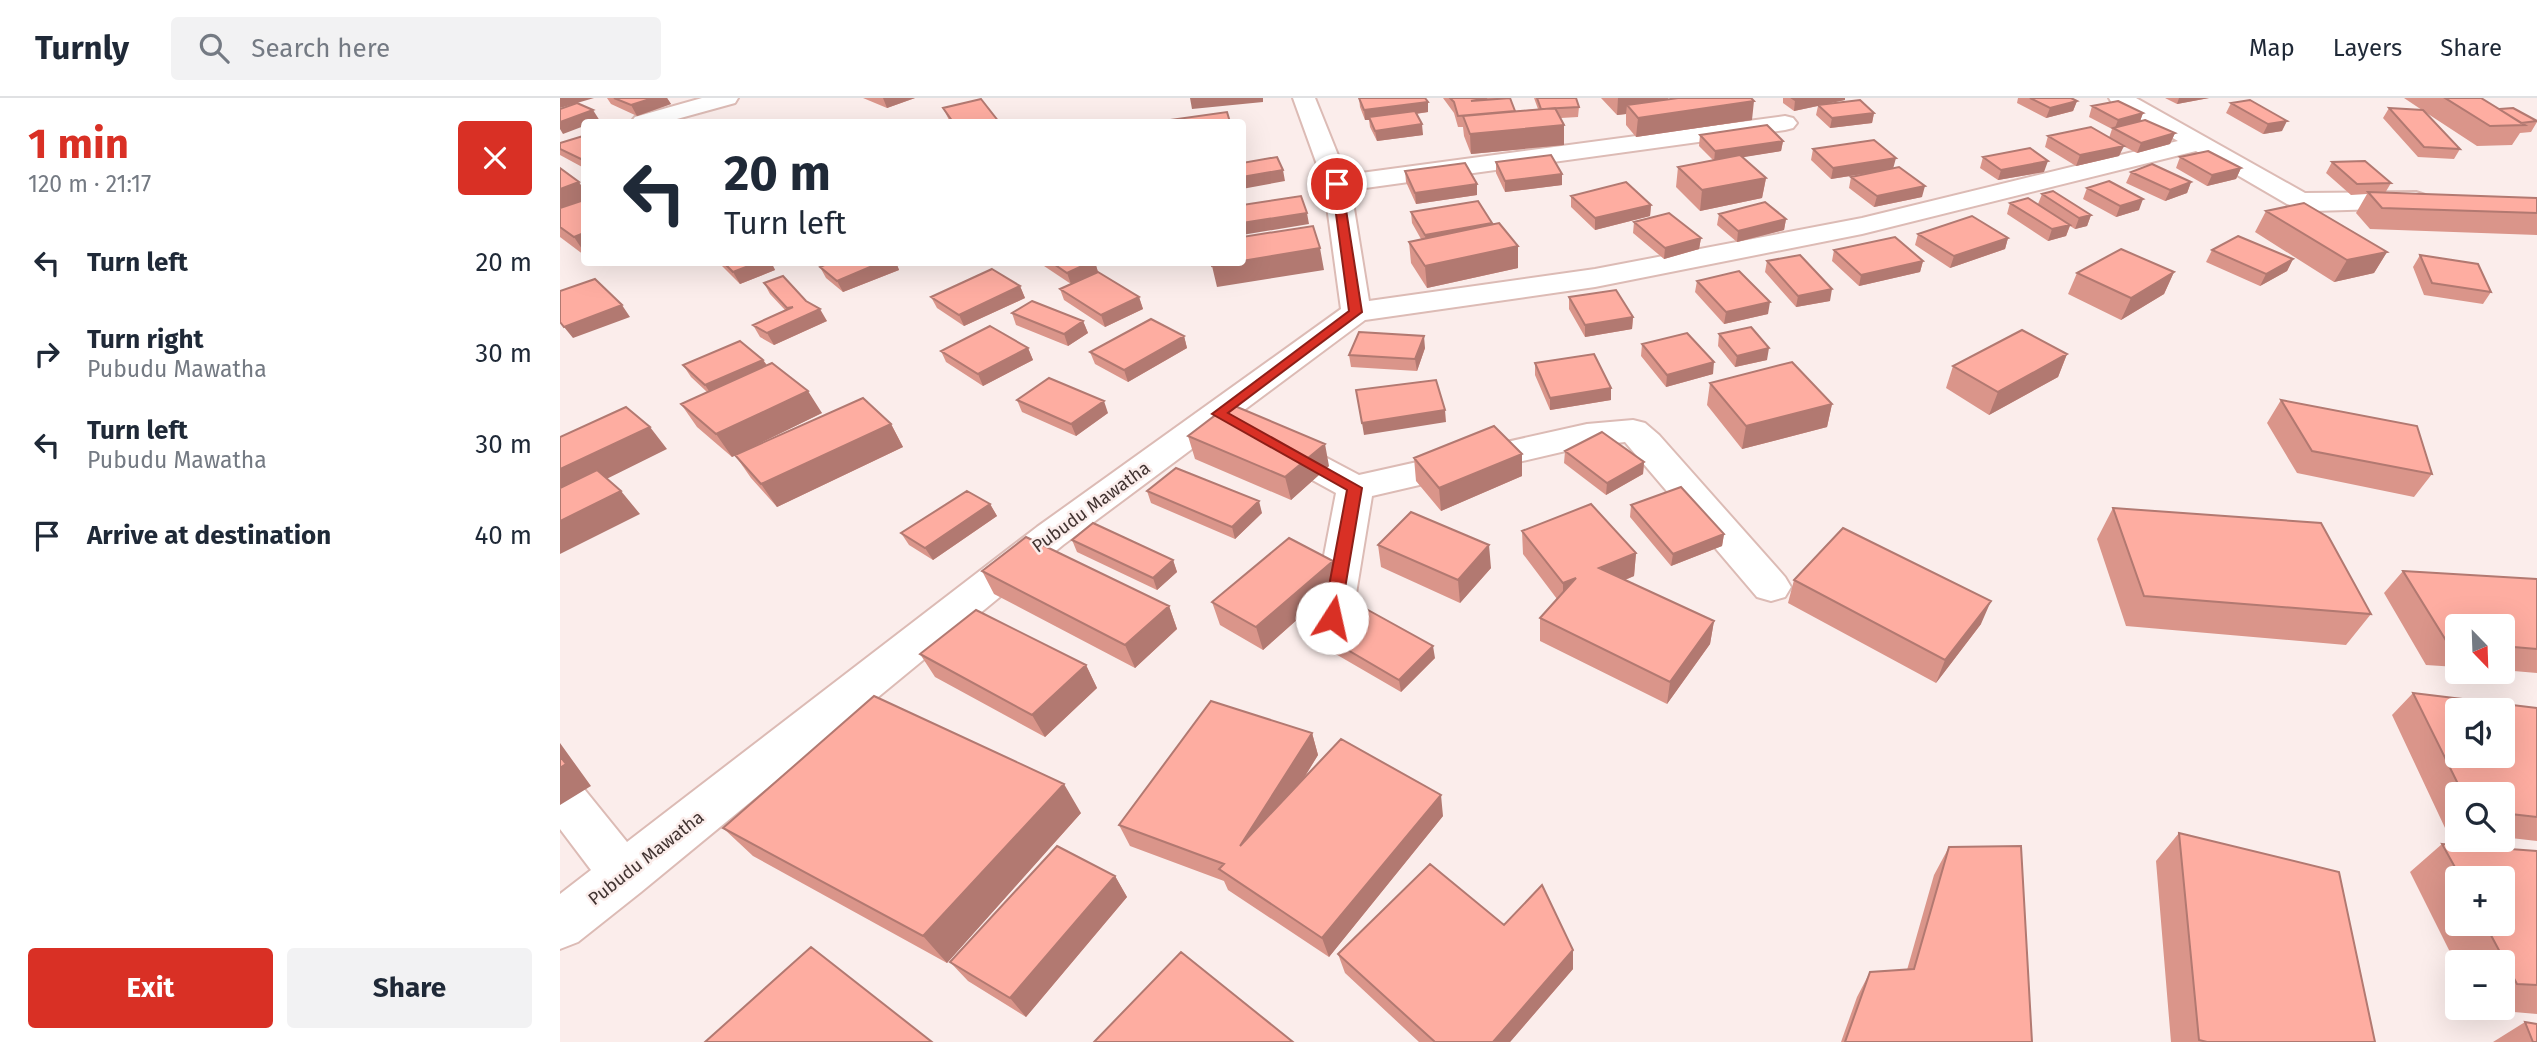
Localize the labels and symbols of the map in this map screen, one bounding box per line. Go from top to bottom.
pin [1307,154,1367,214]
street label: Pubudu Mawatha [1028,457,1154,557]
position arrow [1295,581,1369,655]
north arrow [2445,614,2515,684]
street label: Pubudu Mawatha [584,806,708,910]

